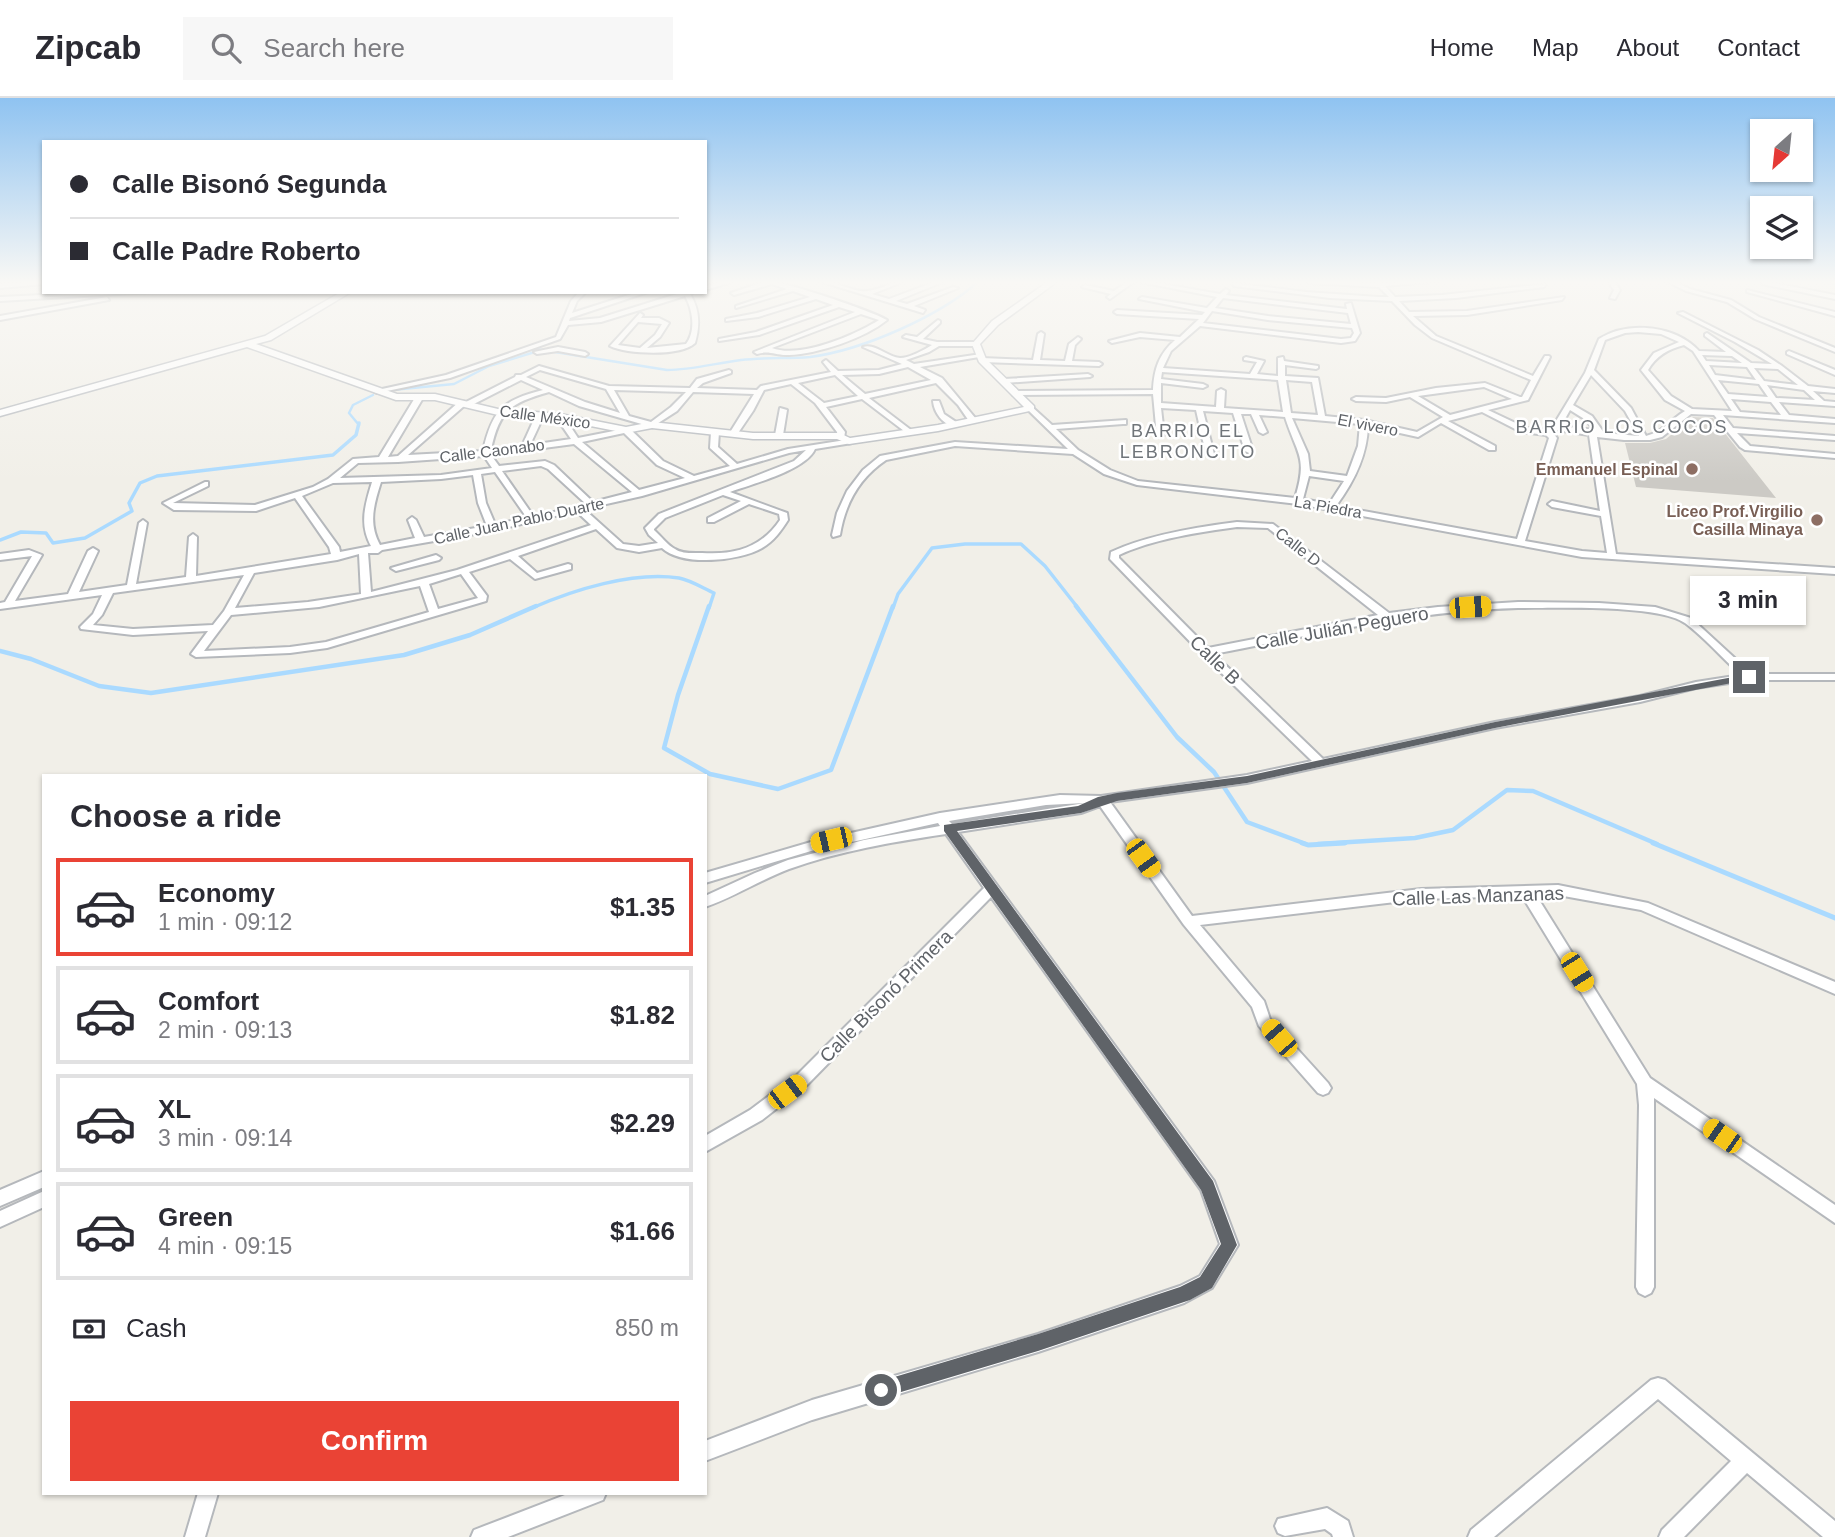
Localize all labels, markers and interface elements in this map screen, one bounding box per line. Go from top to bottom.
search box [183,17,673,80]
text: Zipcab [35,29,141,66]
icon: search [207,29,245,67]
text: Search here [263,33,405,63]
text: Home [1430,34,1494,61]
text: Map [1532,34,1579,61]
text: About [1617,34,1679,61]
text: Contact [1717,34,1800,61]
north arrow [1750,119,1813,182]
map controls [1750,119,1813,259]
text: Calle Bisonó Segunda [112,169,387,199]
button: layers [1750,196,1813,259]
text: Calle Padre Roberto [112,236,361,266]
street label: Calle México [498,402,592,432]
street label: El vivero [1336,411,1400,439]
district label: BARRIO LOS COCOS [1515,417,1729,437]
district label: BARRIO EL LEBRONCITO [1120,421,1256,462]
street label: Calle Caonabo [438,436,546,466]
place label: Emmanuel Espinal [1536,461,1678,478]
marker: Emmanuel Espinal [1684,461,1700,477]
street label: La Piedra [1293,493,1363,521]
street label: Calle Juan Pablo Duarte [432,495,606,547]
place label: Liceo Prof.Virgilio Casilla Minaya [1666,503,1803,538]
marker: Liceo Prof.Virgilio Casilla Minaya [1809,512,1825,528]
street label: Calle D [1272,524,1324,570]
callout: 3 min [1691,575,1807,624]
text: 3 min [1718,587,1778,613]
car [1449,595,1492,619]
street label: Calle Julián Peguero [1254,602,1430,654]
street label: Calle B [1186,631,1244,689]
route end [1733,661,1765,693]
text: Choose a ride [70,798,282,834]
car [809,825,854,855]
car [1123,835,1164,881]
icon: car [74,876,137,939]
text: Economy [158,878,275,908]
street label: Calle Las Manzanas [1392,883,1564,909]
text: $1.35 [610,892,675,922]
text: 1 min · 09:12 [158,909,292,935]
street label: Calle Bisonó Primera [815,925,957,1067]
car [1557,949,1598,995]
icon: car [74,984,137,1047]
text: Comfort [158,986,259,1016]
text: $1.82 [610,1000,675,1030]
car [1258,1015,1301,1061]
text: 2 min · 09:13 [158,1017,292,1043]
car [764,1071,811,1113]
icon: car [74,1092,137,1155]
text: XL [158,1094,191,1124]
text: $2.29 [610,1108,675,1138]
car [1699,1115,1746,1157]
text: 3 min · 09:14 [158,1125,292,1151]
icon: car [74,1200,137,1263]
text: Green [158,1202,233,1232]
text: $1.66 [610,1216,675,1246]
text: 4 min · 09:15 [158,1233,292,1259]
icon: cash [70,1310,108,1348]
text: Cash [126,1313,187,1343]
text: 850 m [615,1315,679,1341]
route start [865,1374,897,1406]
button: Confirm [70,1401,679,1481]

